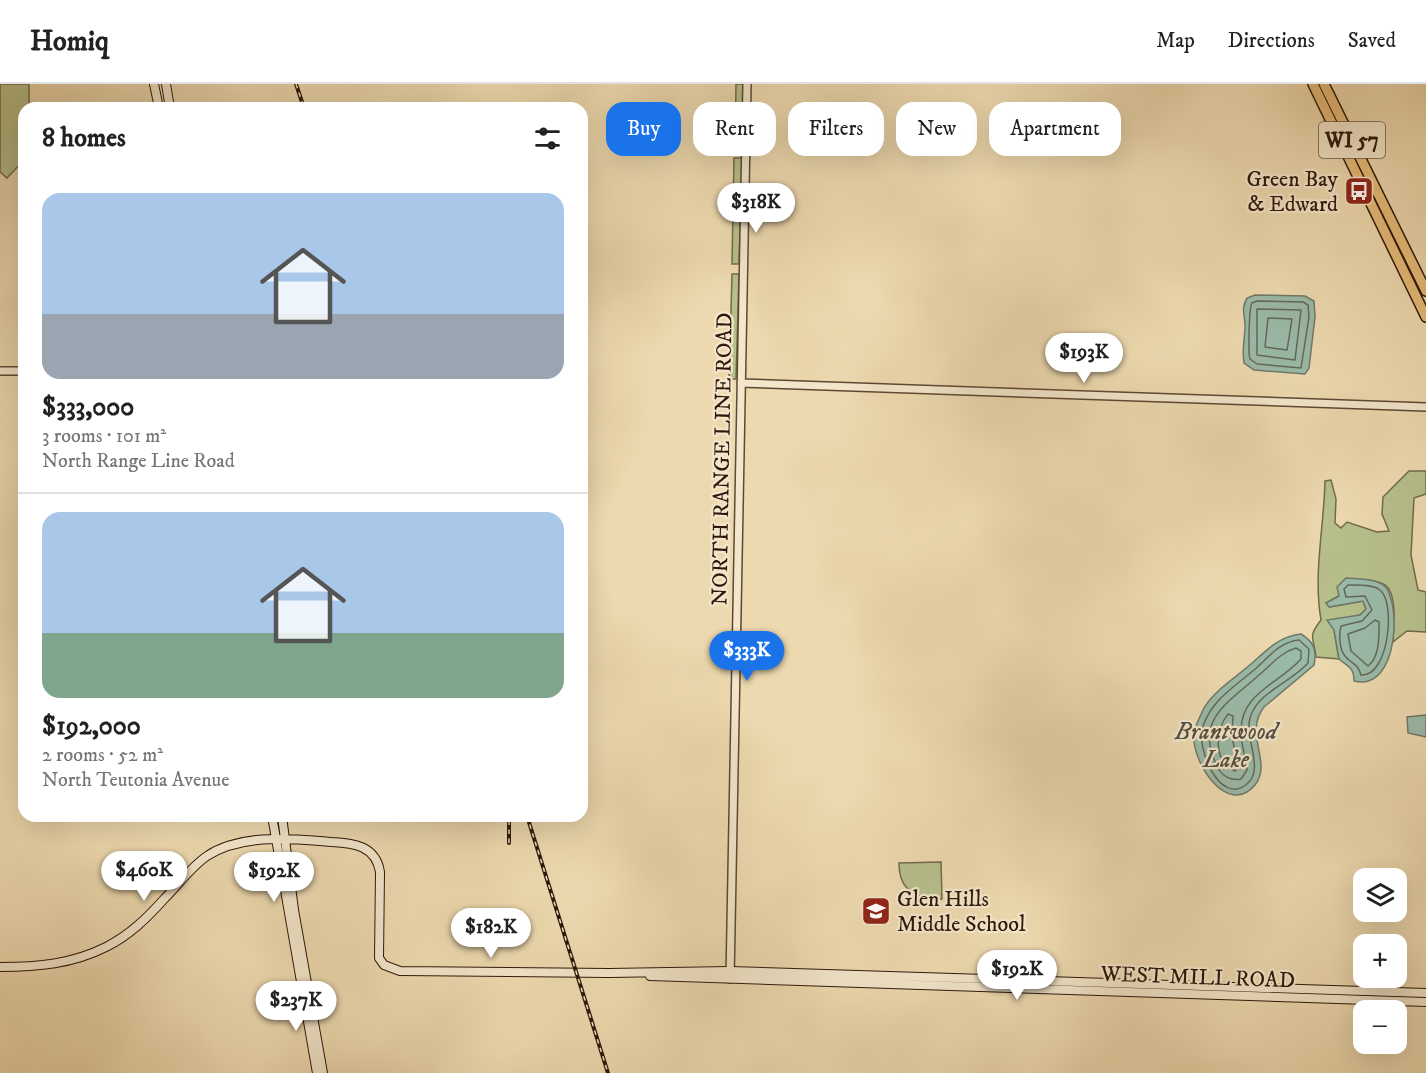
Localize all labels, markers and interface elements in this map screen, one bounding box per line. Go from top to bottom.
text: Homiq [30,24,109,59]
text: Map [1156,28,1195,54]
text: Directions [1228,28,1315,54]
text: Saved [1348,28,1396,54]
chip: Buy [606,102,681,156]
chip: Rent [693,102,776,156]
chip: Filters [788,102,884,156]
chip: New [896,102,977,156]
chip: Apartment [989,102,1121,156]
text: 8 homes [42,122,126,155]
icon: filters [531,122,564,155]
road number: WI 57 [1319,122,1385,158]
place label: Green Bay & Edward [1246,166,1339,218]
bus stop icon: Green Bay & Edward [1343,175,1375,207]
pin: $318K [714,183,798,234]
text: $318K [731,190,781,215]
icon: home [249,232,357,340]
street label: NORTH RANGE LINE ROAD [706,312,739,606]
pin: $193K [1042,333,1126,384]
text: $193K [1059,340,1109,365]
text: $333,000 [42,391,134,424]
text: 3 rooms · 101 m² [42,424,166,449]
text: North Range Line Road [42,449,235,474]
icon: home [249,551,357,659]
pin: $333K [705,631,789,682]
text: $333K [723,638,771,663]
text: $192,000 [42,710,141,743]
water label: Brantwood Lake [1174,717,1281,775]
text: 2 rooms · 52 m² [42,743,163,768]
text: North Teutonia Avenue [42,768,230,793]
pin: $460K [102,851,186,902]
pin: $192K [232,852,316,903]
text: $460K [115,858,173,883]
text: $192K [248,859,300,884]
map controls [1353,868,1407,1054]
button: layers [1353,868,1407,922]
place label: Glen Hills Middle School [897,886,1026,938]
school or university icon: Glen Hills Middle School [860,895,892,927]
pin: $182K [449,908,533,959]
text: $182K [465,915,517,940]
button: + [1353,934,1407,988]
pin: $192K [975,950,1059,1001]
text: $192K [991,957,1043,982]
street label: WEST MILL ROAD [1099,961,1296,994]
pin: $237K [254,981,338,1032]
text: $237K [270,988,322,1013]
button: − [1353,1000,1407,1054]

